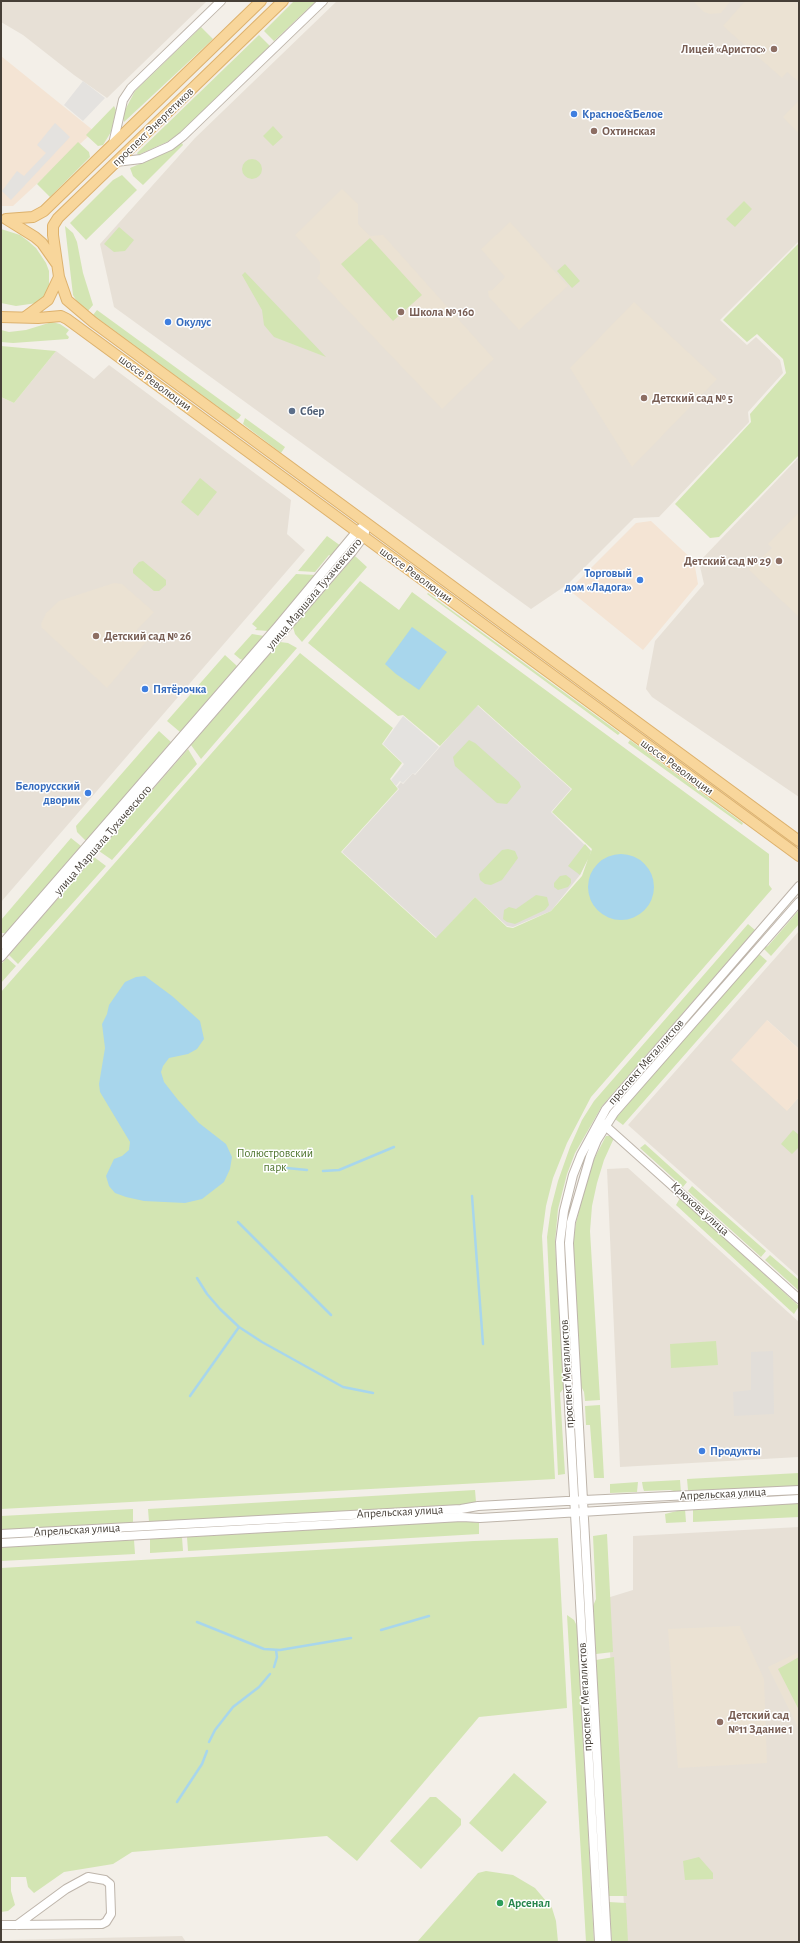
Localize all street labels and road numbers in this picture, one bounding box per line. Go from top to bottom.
street label: проспект Энергетиков [109,84,197,170]
street label: шоссе Революции [116,352,194,414]
street label: улица Маршала Тухачевского [263,535,365,653]
street label: шоссе Революции [377,544,455,606]
street label: шоссе Революции [638,736,716,798]
street label: улица Маршала Тухачевского [51,782,155,898]
street label: проспект Металлистов [605,1016,687,1108]
street label: Крюкова улица [668,1179,732,1239]
street label: проспект Металлистов [557,1319,577,1429]
street label: Апрельская улица [679,1485,767,1503]
street label: Апрельская улица [356,1503,444,1521]
street label: Апрельская улица [33,1521,121,1539]
street label: проспект Металлистов [575,1642,595,1752]

